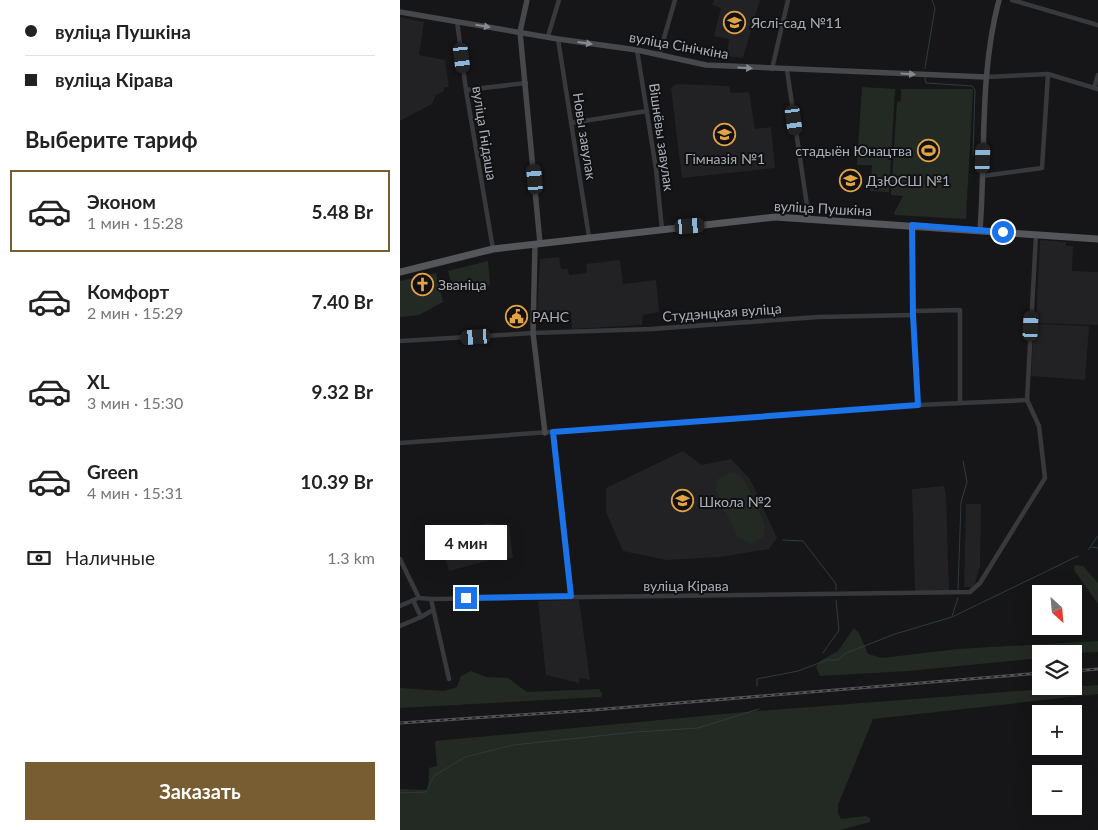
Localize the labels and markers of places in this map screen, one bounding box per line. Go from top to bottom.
school or university icon: Яслі-сад №11 [723,10,747,34]
place label: Яслі-сад №11 [750,14,842,31]
school or university icon: Гімназія №1 [713,123,737,147]
sports icon: стадыён Юнацтва [916,138,940,162]
place label: стадыён Юнацтва [795,142,912,159]
place label: Гімназія №1 [685,150,765,167]
school or university icon: ДзЮСШ №1 [838,168,862,192]
place label: ДзЮСШ №1 [866,172,950,189]
church icon: Званіца [410,272,434,296]
place label: Званіца [438,276,487,293]
public building icon: РАНС [504,304,528,328]
place label: РАНС [532,308,570,325]
school or university icon: Школа №2 [671,489,695,513]
place label: Школа №2 [699,493,772,510]

